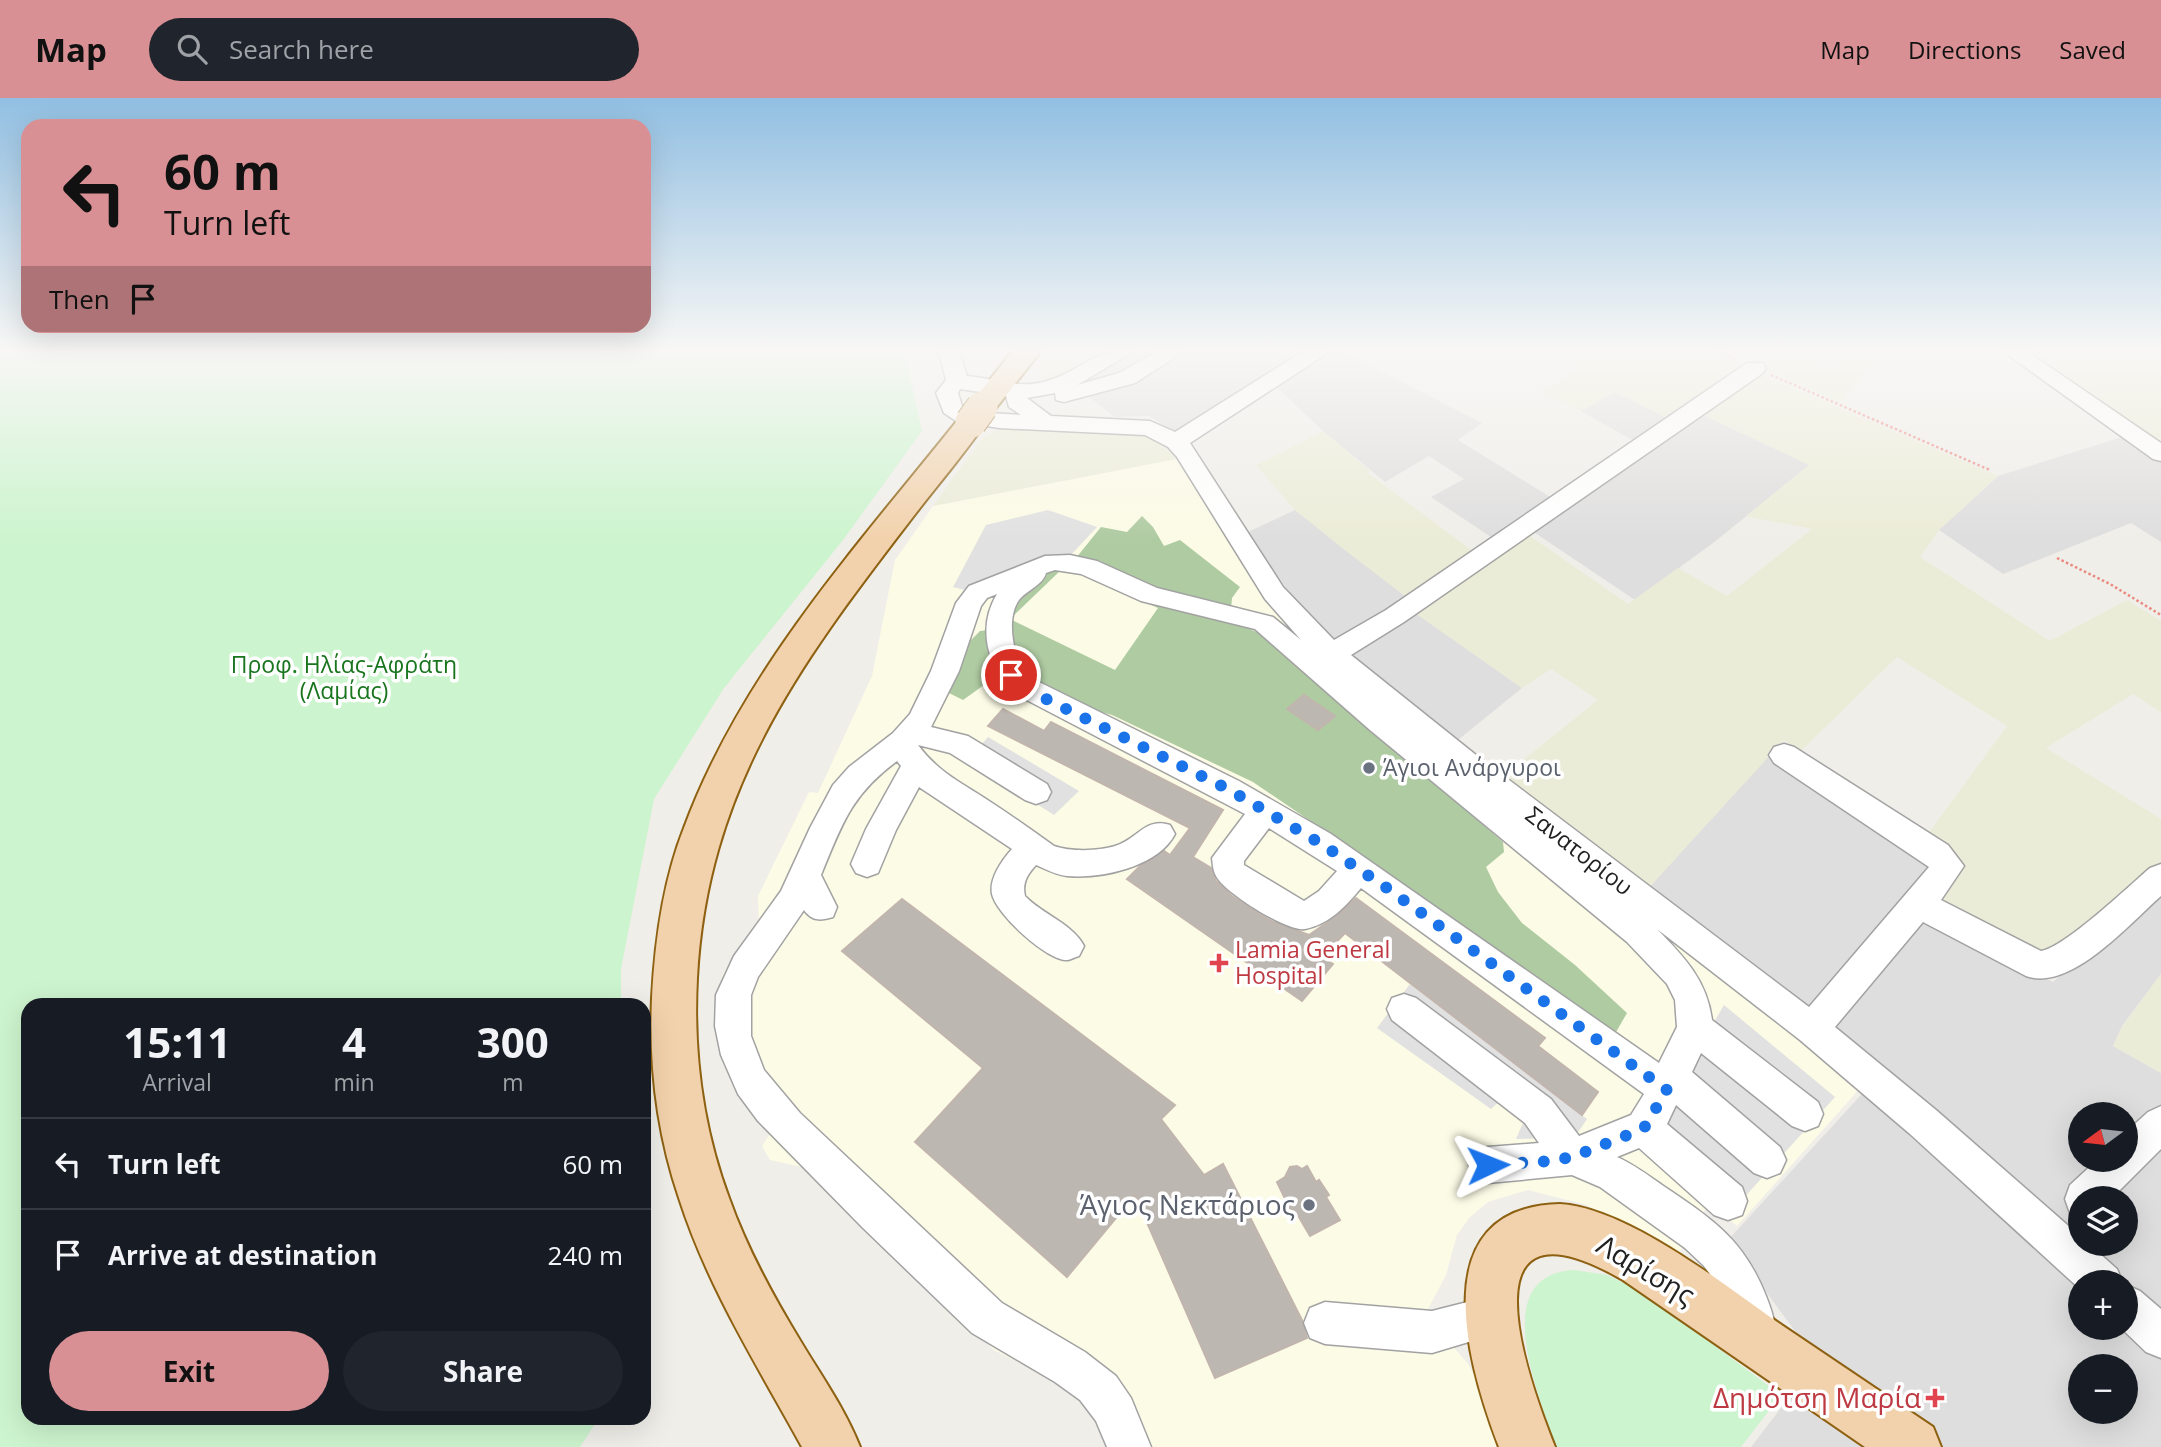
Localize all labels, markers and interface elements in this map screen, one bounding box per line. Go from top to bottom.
search box [149,18,639,81]
text: Map [35,27,107,72]
icon: search [173,30,211,68]
text: Search here [229,31,374,67]
text: Map [1820,33,1870,66]
text: Directions [1908,33,2021,66]
text: Saved [2059,33,2126,66]
text: 60 m [164,138,281,204]
icon: left [49,147,140,238]
text: Turn left [164,201,290,244]
icon: arrive [124,280,162,318]
text: Then [49,281,110,317]
pin [981,645,1041,705]
park label: Προφ. Ηλίας-Αφράτη (Λαμίας) [231,648,457,706]
icon: arrive [992,656,1030,694]
place label: Άγιοι Ανάργυροι [1383,751,1561,783]
marker: Άγιοι Ανάργυροι [1361,760,1377,776]
street label: Σανατορίου [1519,798,1640,902]
place label: Lamia General Hospital [1235,933,1390,991]
marker: Lamia General Hospital [1209,953,1229,973]
text: 15:11 [123,1013,231,1070]
text: 4 [342,1013,366,1070]
text: 300 [477,1013,549,1070]
text: Arrival [143,1066,212,1098]
text: min [333,1066,375,1098]
text: m [502,1066,523,1098]
north arrow [2068,1102,2138,1172]
map controls [2068,1102,2138,1424]
position arrow [1451,1128,1525,1202]
icon: left [49,1145,87,1183]
text: Turn left [108,1146,220,1182]
text: 60 m [562,1146,623,1182]
place label: Άγιος Νεκτάριος [1080,1185,1295,1223]
button: layers [2068,1186,2138,1256]
marker: Άγιος Νεκτάριος [1301,1197,1317,1213]
street label: Λαρίσης [1590,1225,1703,1313]
icon: arrive [49,1236,87,1274]
text: Arrive at destination [108,1237,377,1273]
text: 240 m [548,1237,623,1273]
button: + [2068,1270,2138,1340]
button: Exit [49,1331,329,1411]
button: Share [343,1331,623,1411]
button: − [2068,1354,2138,1424]
place label: Δημότση Μαρία [1713,1378,1921,1416]
marker: Δημότση Μαρία [1927,1390,1943,1406]

